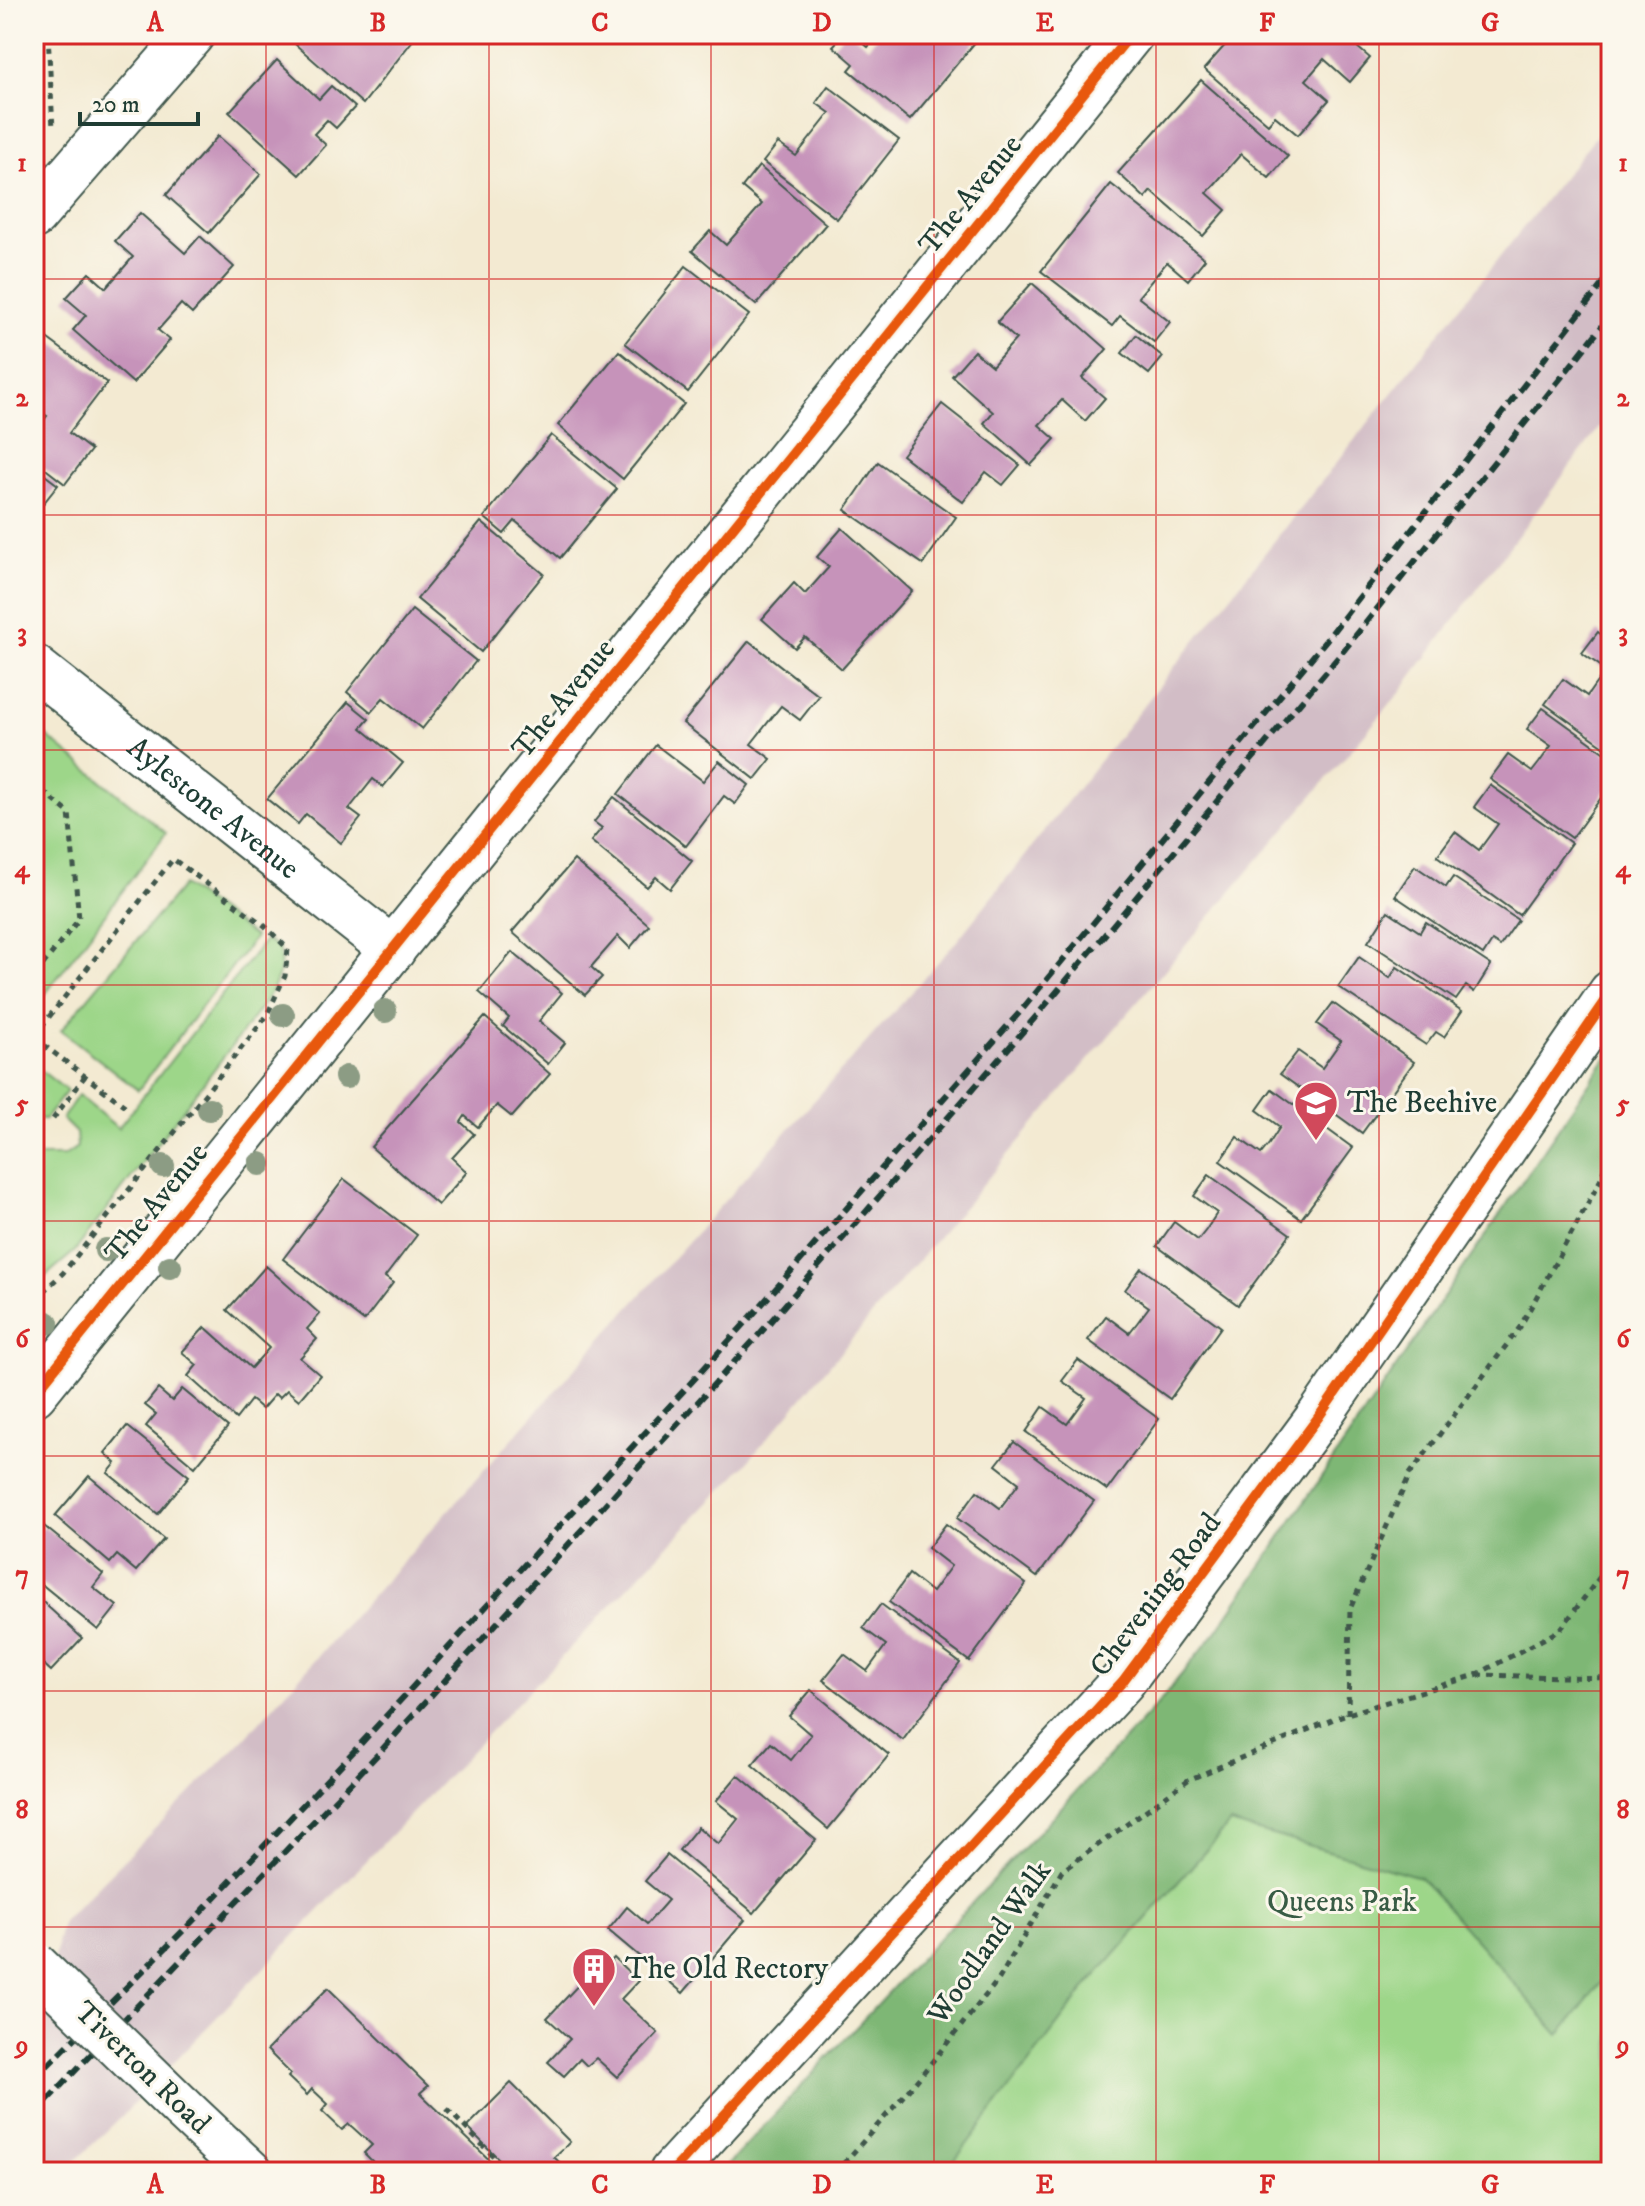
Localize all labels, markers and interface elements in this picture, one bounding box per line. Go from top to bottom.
text: A [146,7,165,40]
text: B [370,7,386,40]
text: C [591,7,609,40]
text: D [812,7,832,40]
text: E [1036,7,1054,40]
text: F [1259,7,1276,40]
text: G [1481,7,1499,40]
scale bar [80,76,198,126]
text: 20 m [92,90,140,120]
street label: The Avenue [911,128,1031,262]
text: 1 [17,147,27,180]
text: 1 [1618,147,1628,180]
text: 2 [16,382,30,415]
text: 2 [1617,382,1631,415]
text: 3 [17,617,27,650]
text: 3 [1618,617,1628,650]
street label: The Avenue [504,632,624,766]
street label: Aylestone Avenue [120,729,306,887]
text: 4 [15,853,31,886]
text: 4 [1616,853,1632,886]
school or university icon: The Beehive [1292,1079,1340,1142]
place label: The Beehive [1347,1085,1497,1122]
text: 5 [15,1088,29,1121]
text: 5 [1616,1088,1630,1121]
street label: The Avenue [97,1136,217,1270]
text: 6 [15,1323,30,1356]
text: 6 [1616,1323,1631,1356]
street label: Chevening Road [1082,1506,1230,1684]
text: 7 [15,1559,29,1592]
text: 7 [1616,1559,1630,1592]
text: 8 [15,1794,29,1827]
text: 8 [1616,1794,1630,1827]
street label: Woodland Walk [919,1854,1060,2033]
park label: Queens Park [1267,1884,1417,1921]
building icon: The Old Rectory [570,1945,618,2008]
place label: The Old Rectory [625,1951,829,1988]
street label: Tiverton Road [66,1994,218,2142]
text: 9 [14,2029,28,2062]
text: 9 [1615,2029,1629,2062]
text: A [146,2169,165,2202]
text: B [370,2169,386,2202]
text: C [591,2169,609,2202]
text: D [812,2169,832,2202]
text: E [1036,2169,1054,2202]
text: F [1259,2169,1276,2202]
text: G [1481,2169,1499,2202]

